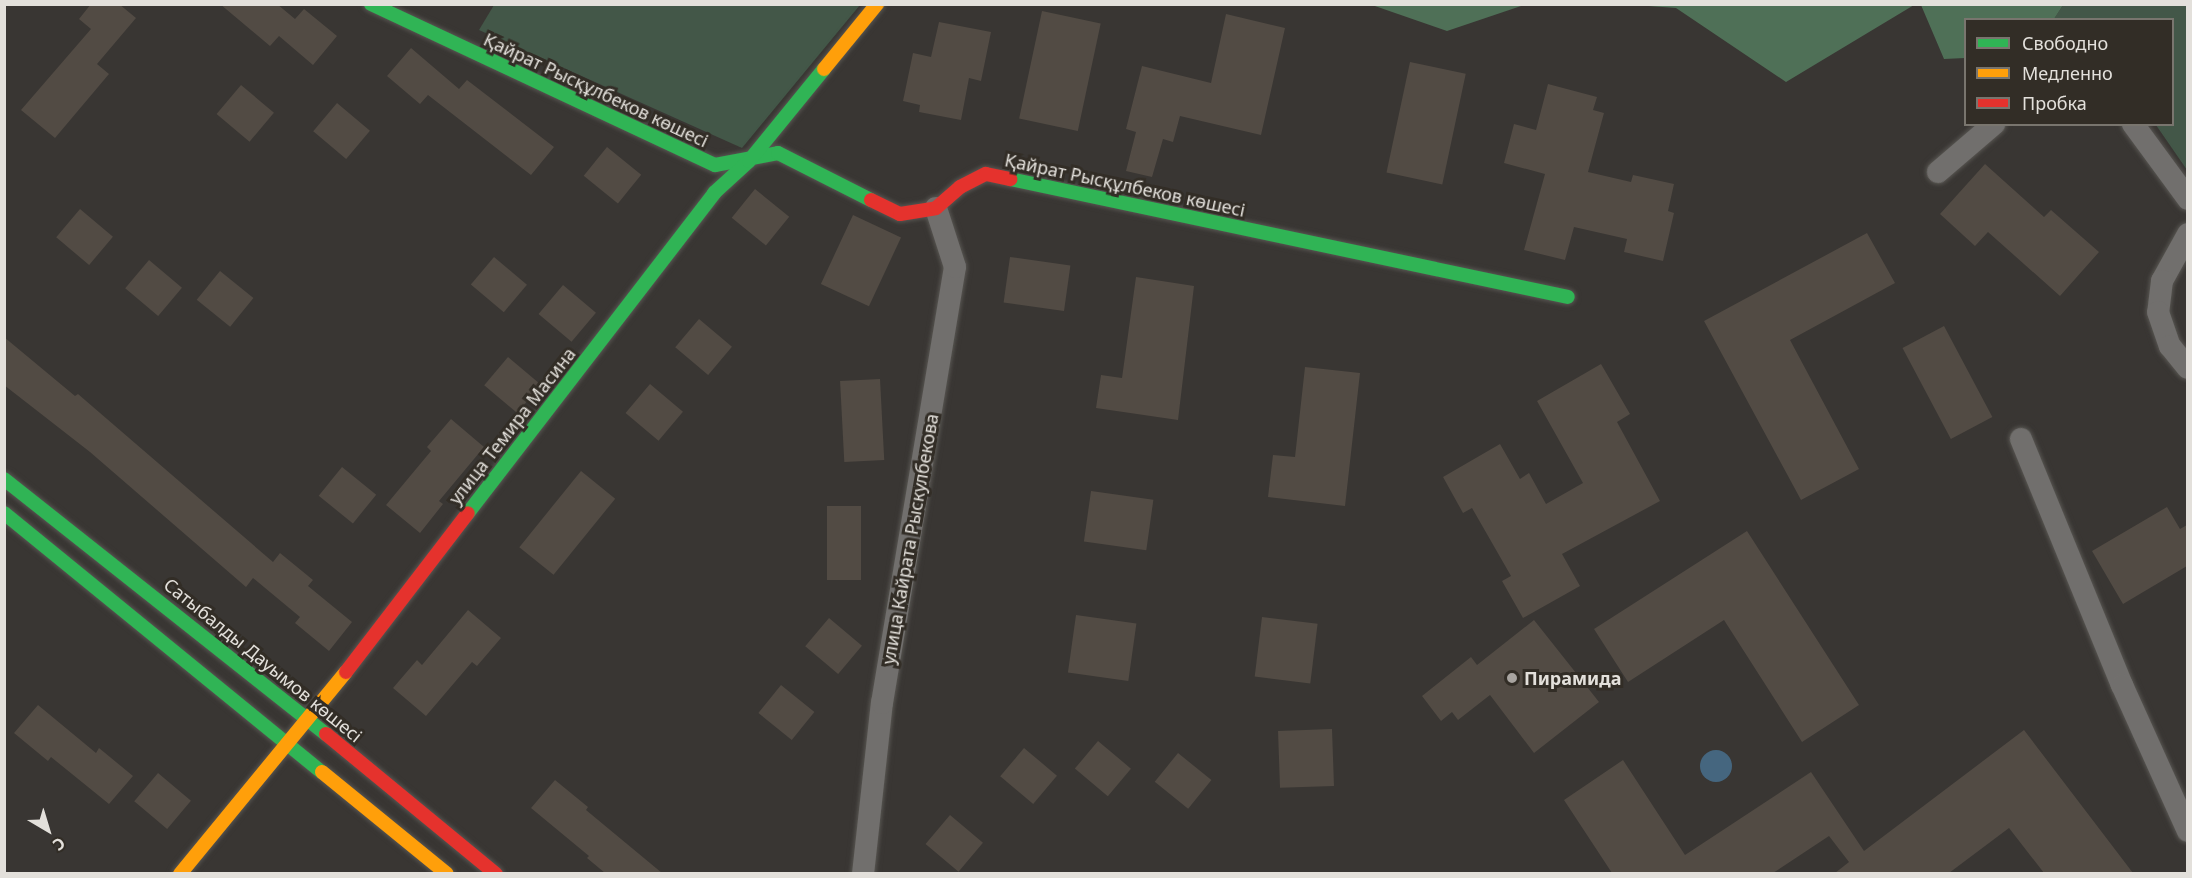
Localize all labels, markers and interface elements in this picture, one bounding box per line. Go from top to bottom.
legend [1964,18,2174,126]
street label: Қайрат Рысқұлбеков көшесі [480,28,712,152]
text: Свободно [2022,31,2108,55]
text: Медленно [2022,61,2113,85]
text: Пробка [2022,91,2087,115]
street label: Қайрат Рысқұлбеков көшесі [1003,149,1247,221]
street label: улица Темира Масина [444,343,580,509]
street label: улица Кайрата Рыскулбекова [877,412,943,666]
street label: Сатыбалды Дауымов көшесі [160,573,366,747]
place label: Пирамида [1524,667,1621,689]
marker: Пирамида [1505,671,1519,685]
north arrow [18,800,78,860]
text: С [48,832,70,856]

